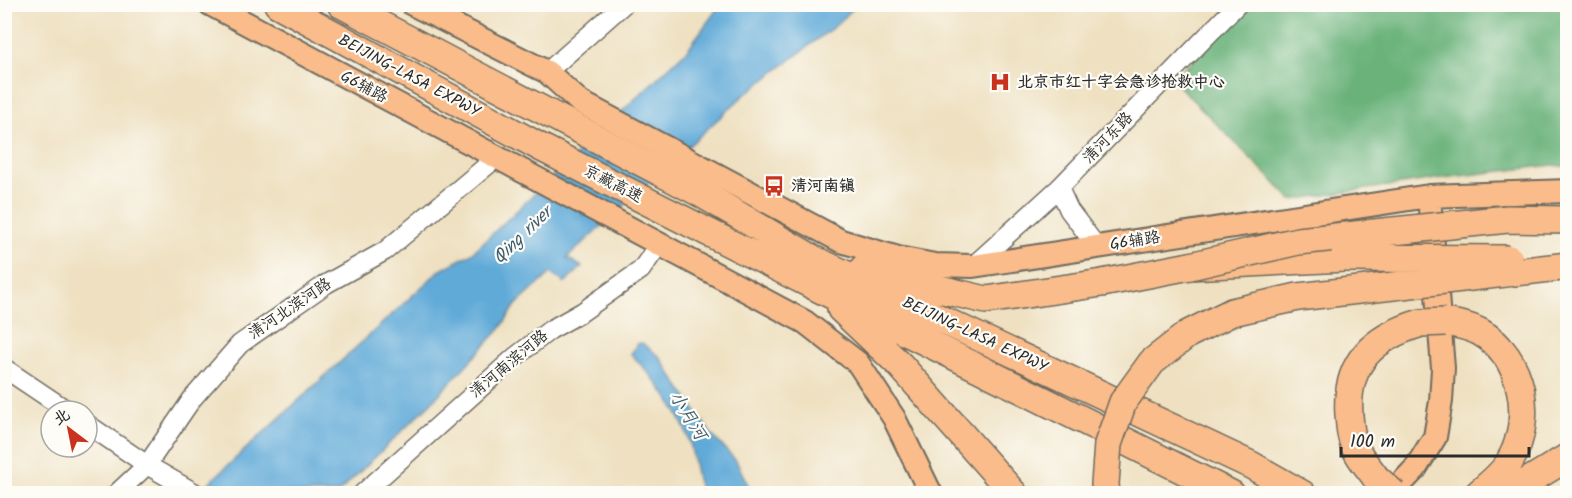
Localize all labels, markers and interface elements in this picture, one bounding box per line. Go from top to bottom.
street label: BEIJING-LASA EXPWY [333,28,485,124]
street label: G6辅路 [336,64,392,110]
hospital icon: 北京市红十字会急诊抢救中心 [988,70,1012,94]
place label: 北京市红十字会急诊抢救中心 [1017,70,1225,95]
street label: 清河东路 [1077,106,1139,170]
street label: 京藏高速 [579,158,647,210]
bus stop icon: 清河南镇 [762,174,786,198]
place label: 清河南镇 [791,174,855,199]
water label: Qing river [487,197,562,272]
street label: G6辅路 [1108,225,1162,257]
street label: 清河北滨河路 [243,272,337,346]
street label: BEIJING-LASA EXPWY [898,290,1052,380]
street label: 清河南滨河路 [464,324,554,404]
water label: 小月河 [660,385,715,449]
north arrow [39,399,99,459]
text: 北 [48,403,75,432]
scale bar [1341,420,1528,458]
text: 100 m [1350,428,1395,457]

